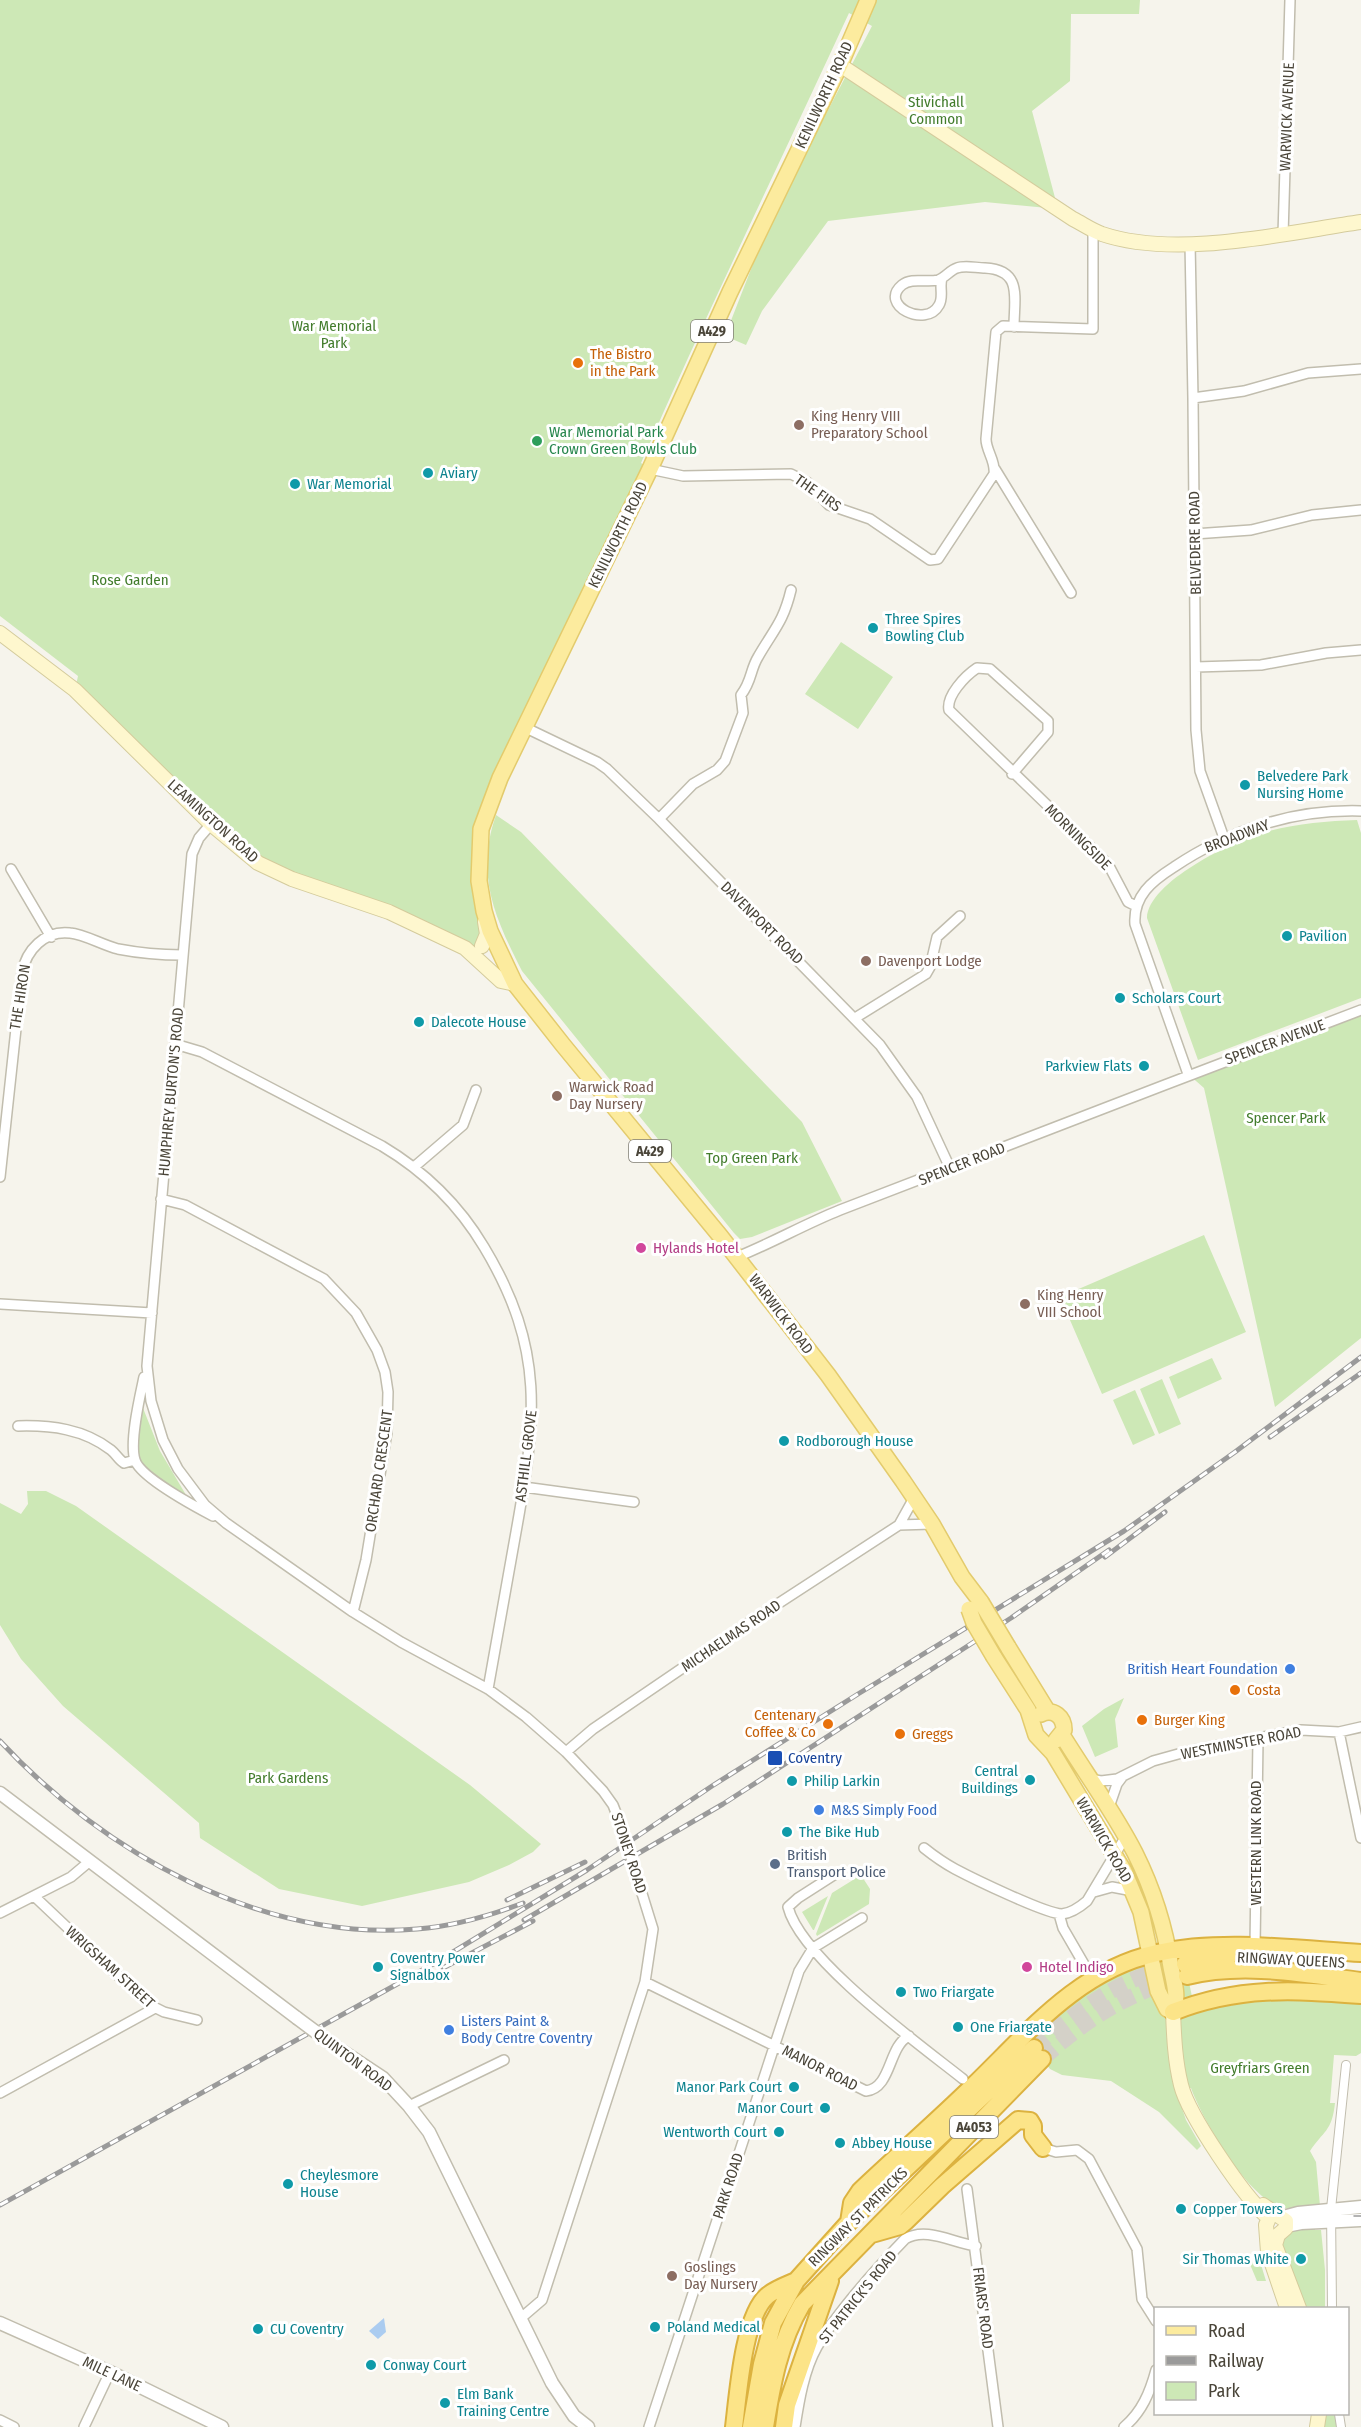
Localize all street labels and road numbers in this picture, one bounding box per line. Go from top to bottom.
street label: KENILWORTH ROAD [791,39,857,151]
street label: WARWICK AVENUE [1276,62,1298,172]
road number: A429 [691,320,733,342]
street label: THE FIRS [791,471,845,515]
street label: KENILWORTH ROAD [584,479,652,591]
street label: BELVEDERE ROAD [1185,491,1205,595]
street label: LEAMINGTON ROAD [164,776,262,866]
street label: MORNINGSIDE [1041,800,1115,874]
street label: BROADWAY [1202,815,1272,857]
street label: DAVENPORT ROAD [717,878,807,968]
street label: THE HIRON [6,963,34,1031]
street label: HUMPHREY BURTON'S ROAD [155,1007,187,1177]
street label: SPENCER AVENUE [1223,1016,1327,1068]
street label: SPENCER ROAD [916,1138,1008,1190]
road number: A429 [629,1140,671,1162]
street label: WARWICK ROAD [745,1270,817,1358]
street label: ORCHARD CRESCENT [362,1409,396,1533]
street label: ASTHILL GROVE [511,1409,541,1503]
street label: MICHAELMAS ROAD [678,1596,784,1676]
street label: WESTMINSTER ROAD [1179,1722,1303,1764]
street label: WESTERN LINK ROAD [1247,1780,1265,1906]
street label: WARWICK ROAD [1072,1794,1136,1886]
street label: STONEY ROAD [607,1810,651,1896]
street label: WRIGSHAM STREET [62,1922,158,2012]
street label: RINGWAY QUEENS [1237,1948,1345,1972]
street label: QUINTON ROAD [310,2025,396,2095]
street label: MANOR ROAD [779,2041,861,2095]
road number: A4053 [950,2116,998,2138]
street label: PARK ROAD [709,2151,747,2221]
street label: RINGWAY ST PATRICKS [805,2164,911,2270]
street label: ST PATRICK'S ROAD [815,2247,901,2347]
street label: FRIARS' ROAD [969,2266,997,2350]
street label: MILE LANE [80,2353,144,2395]

